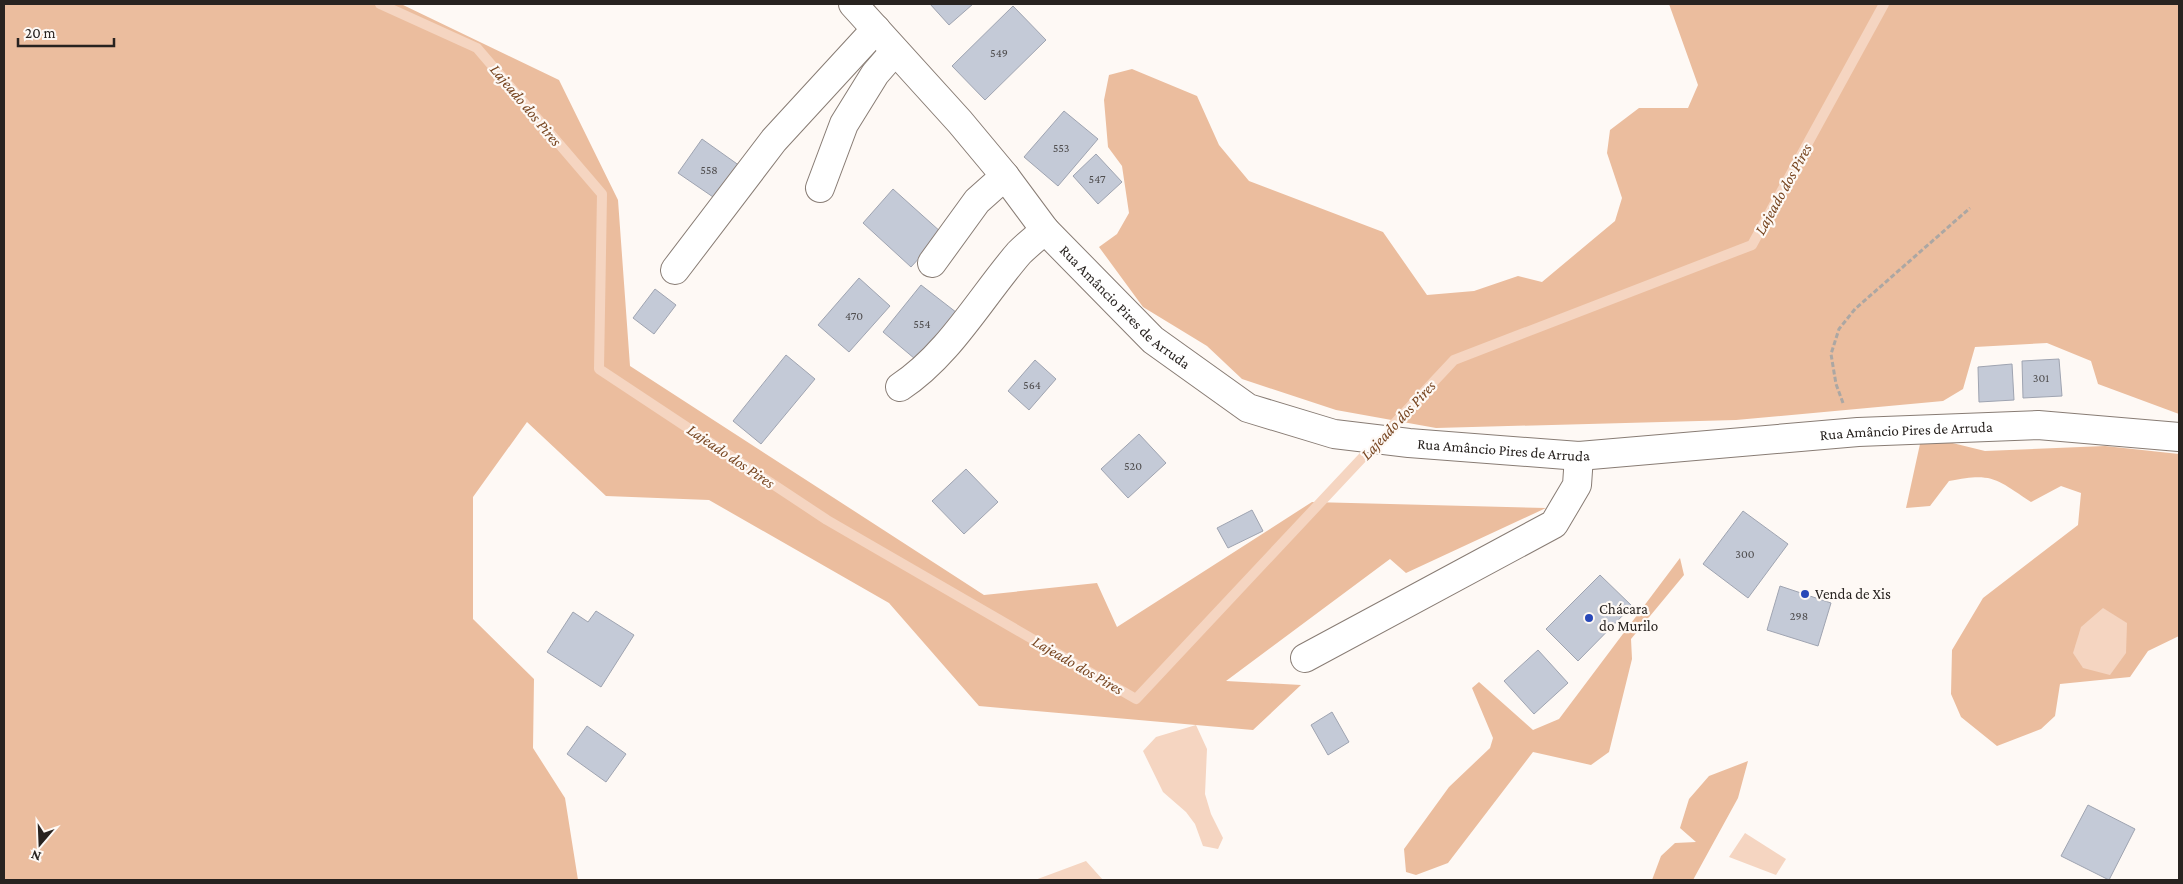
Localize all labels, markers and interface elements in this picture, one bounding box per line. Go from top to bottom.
scale bar [18,15,114,47]
text: 20 m [25,25,56,41]
house number: 549 [990,46,1008,60]
water label: Lajeado dos Pires [486,61,565,150]
water label: Lajeado dos Pires [1751,140,1816,238]
house number: 553 [1053,141,1070,155]
house number: 558 [700,163,718,177]
house number: 547 [1088,172,1106,186]
street label: Rua Amâncio Pires de Arruda [1057,242,1193,372]
house number: 470 [845,309,863,323]
house number: 554 [913,317,931,331]
house number: 301 [2033,371,2049,385]
water label: Lajeado dos Pires [1357,377,1440,464]
house number: 564 [1023,378,1041,392]
street label: Rua Amâncio Pires de Arruda [1819,419,1993,443]
water label: Lajeado dos Pires [684,421,778,492]
street label: Rua Amâncio Pires de Arruda [1417,436,1591,464]
house number: 520 [1124,459,1142,473]
house number: 300 [1735,547,1755,561]
place label: Venda de Xis [1815,586,1891,602]
marker: Venda de Xis [1799,588,1811,600]
place label: Chácara do Murilo [1599,601,1658,634]
house number: 298 [1790,609,1808,623]
marker: Chácara do Murilo [1583,612,1595,624]
water label: Lajeado dos Pires [1029,632,1126,699]
north arrow [15,819,65,869]
text: N [28,847,43,865]

